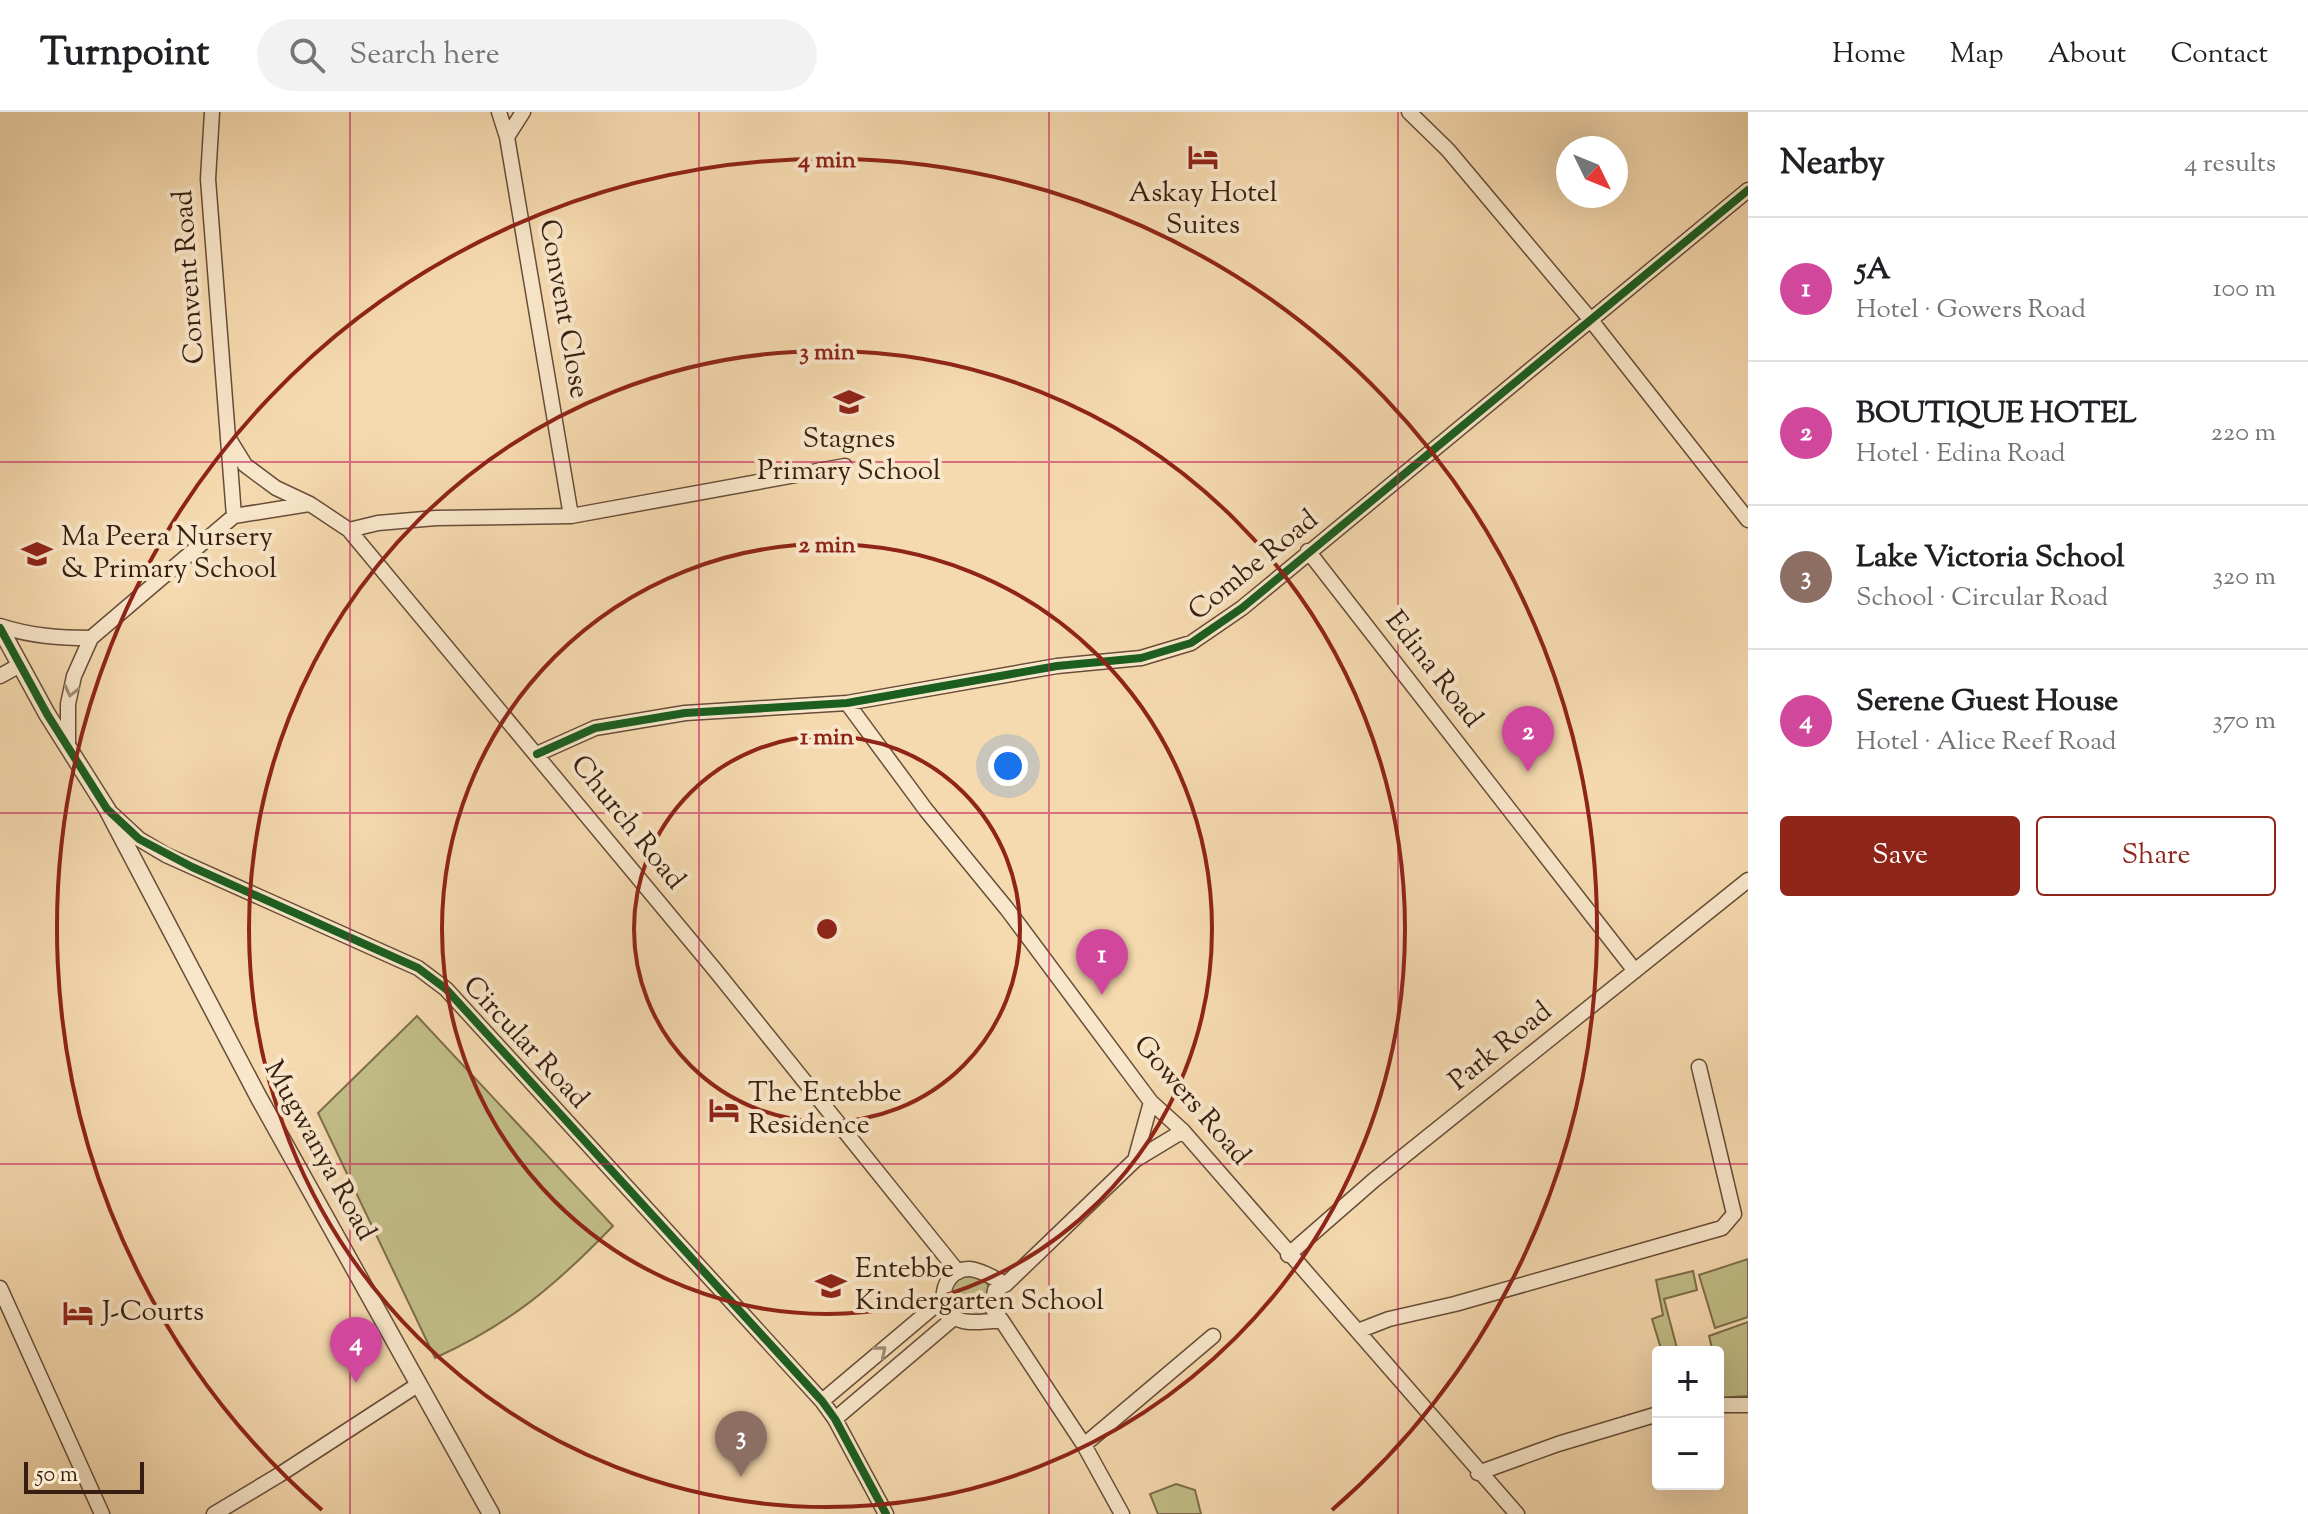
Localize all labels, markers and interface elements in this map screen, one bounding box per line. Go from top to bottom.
search box [257,19,817,91]
text: Turnpoint [40,28,209,82]
icon: search [285,33,329,77]
text: Search here [349,34,500,77]
text: Home [1832,35,1906,75]
text: Map [1950,35,2004,75]
text: About [2048,35,2126,75]
text: Contact [2170,35,2268,75]
north arrow [1556,136,1628,208]
hotel icon: Askay Hotel Suites [1186,140,1220,174]
text: Nearby [1780,140,1885,189]
text: 4 min [797,144,857,178]
text: 4 results [2184,146,2276,183]
place label: Askay Hotel Suites [1128,174,1278,246]
street label: Convent Road [164,188,216,365]
street label: Convent Close [528,216,598,402]
text: 5A [1856,249,1891,292]
text: 1 [1802,271,1810,308]
text: 100 m [2213,271,2276,308]
text: Hotel · Gowers Road [1856,292,2086,329]
text: 3 min [799,336,856,370]
school or university icon: Stagnes Primary School [832,385,866,419]
text: BOUTIQUE HOTEL [1856,393,2137,436]
text: 2 [1800,415,1812,452]
text: 220 m [2211,415,2276,452]
place label: Stagnes Primary School [757,420,941,492]
text: Hotel · Edina Road [1856,436,2066,473]
street label: Combe Road [1180,501,1328,631]
place label: Ma Peera Nursery & Primary School [61,518,277,590]
text: 2 min [798,529,856,563]
school or university icon: Ma Peera Nursery & Primary School [20,537,54,571]
text: Lake Victoria School [1856,537,2125,580]
text: 3 [1801,559,1811,596]
text: 320 m [2213,559,2276,596]
text: School · Circular Road [1856,580,2108,617]
street label: Edina Road [1374,603,1492,737]
text: Serene Guest House [1856,681,2118,724]
one-way arrow [63,683,80,697]
text: 4 [1799,703,1813,740]
text: 370 m [2212,703,2276,740]
pin: 2 [1502,706,1554,772]
text: 1 min [800,721,855,755]
text: Hotel · Alice Reef Road [1856,724,2117,761]
your location [988,746,1028,786]
street label: Church Road [560,747,694,899]
button: Save [1780,816,2020,896]
button: Share [2036,816,2276,896]
centre of rings [813,915,841,943]
pin: 1 [1076,929,1128,995]
street label: Circular Road [453,968,597,1119]
street label: Park Road [1441,993,1561,1101]
street label: Gowers Road [1123,1027,1259,1175]
street label: Mugwanya Road [253,1054,385,1249]
place label: The Entebbe Residence [748,1074,902,1146]
hotel icon: The Entebbe Residence [707,1093,741,1127]
place label: Entebbe Kindergarten School [855,1250,1104,1322]
school or university icon: Entebbe Kindergarten School [814,1269,848,1303]
place label: J-Courts [100,1293,204,1333]
hotel icon: J-Courts [61,1296,95,1330]
pin: 4 [330,1317,382,1383]
one-way arrow [872,1346,887,1361]
map controls [1652,1346,1724,1490]
button: + [1652,1346,1724,1418]
pin: 3 [715,1411,767,1477]
button: − [1652,1418,1724,1490]
scale bar [24,1458,144,1494]
text: 50 m [36,1460,78,1492]

